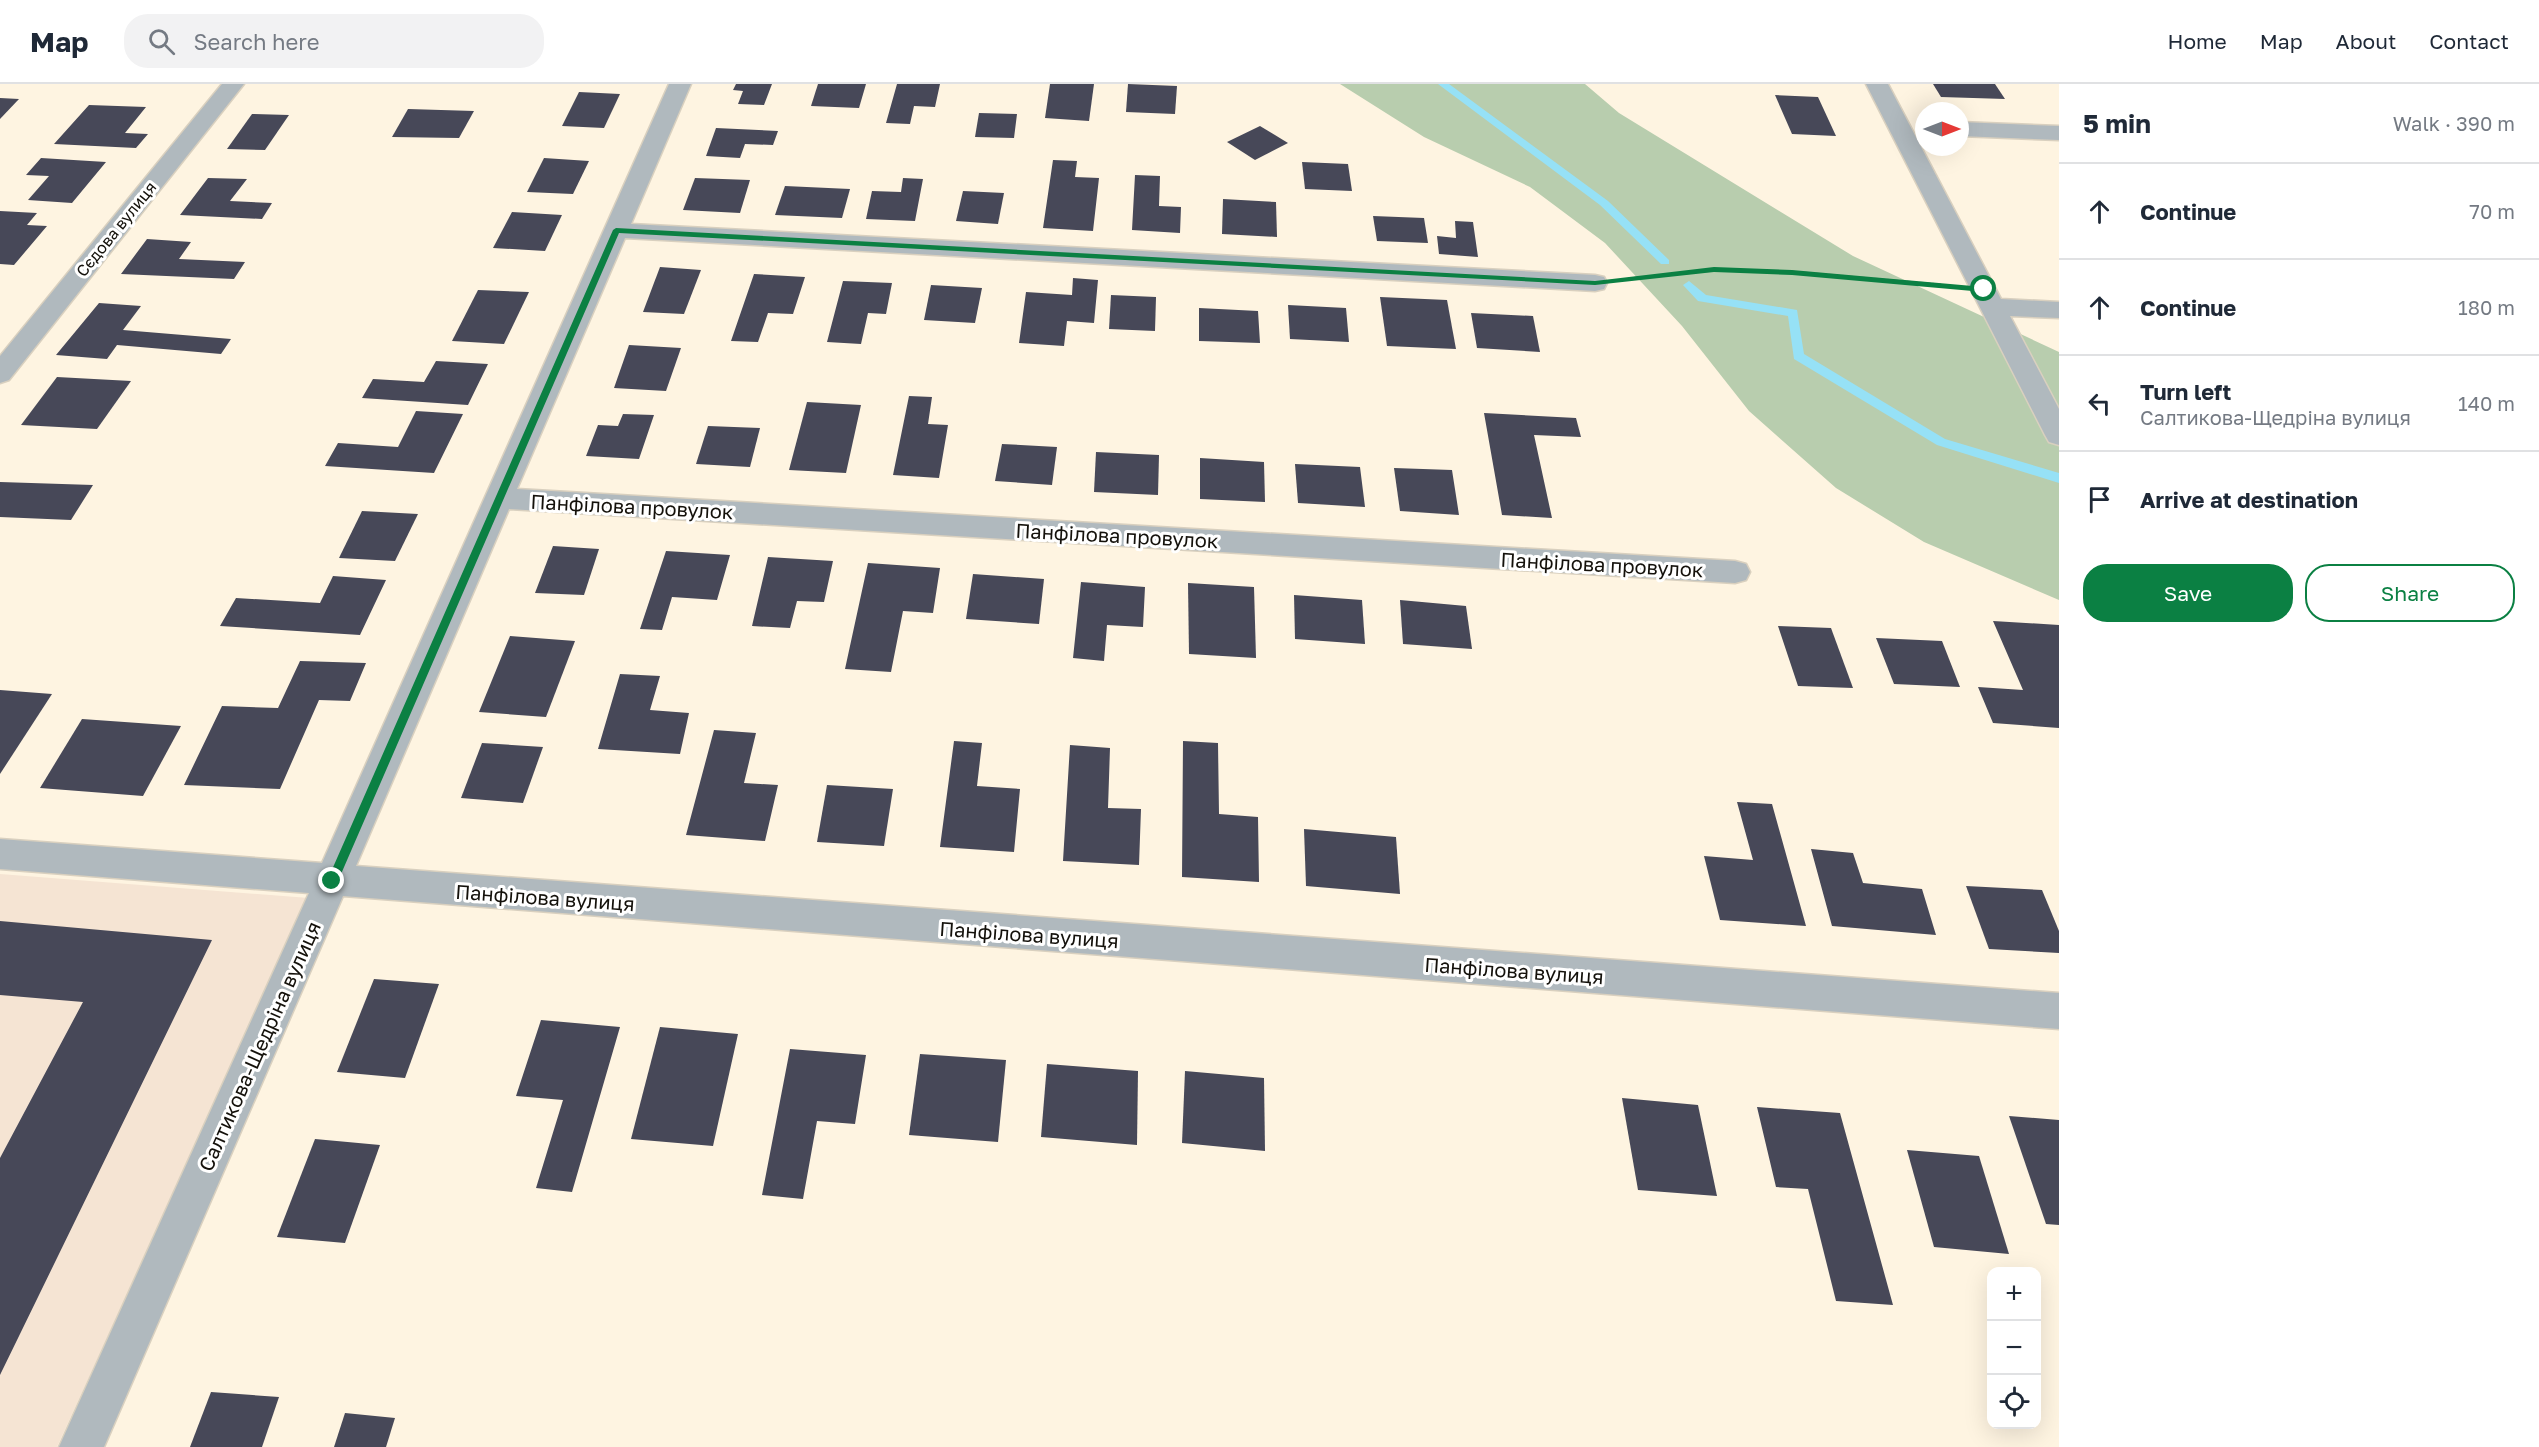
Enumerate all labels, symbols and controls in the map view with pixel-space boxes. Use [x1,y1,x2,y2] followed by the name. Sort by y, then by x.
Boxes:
[124,14,544,68] search box
[30,25,88,58] text: Map
[145,25,178,58] icon: search
[193,28,319,55] text: Search here
[2167,28,2227,54] text: Home
[2260,28,2303,54] text: Map
[2336,28,2396,54] text: About
[2429,28,2509,54] text: Contact
[1915,102,1969,156] north arrow
[2083,108,2151,139] text: 5 min
[2393,111,2515,135] text: Walk · 390 m
[72,177,160,281] street label: Сєдова вулиця
[2083,195,2116,228] icon: ahead
[2140,198,2236,225] text: Continue
[2469,199,2515,223] text: 70 m
[1970,275,1996,301] route start
[2083,291,2116,324] icon: ahead
[2140,294,2236,321] text: Continue
[2458,295,2515,319] text: 180 m
[2140,378,2231,405] text: Turn left
[2083,387,2116,420] icon: left
[2458,391,2515,415] text: 140 m
[2140,405,2411,429] text: Салтикова-Щедріна вулиця
[2083,483,2116,516] icon: arrive
[2140,486,2358,513] text: Arrive at destination
[530,489,734,523] street label: Панфілова провулок
[1015,518,1219,552] street label: Панфілова провулок
[1500,547,1704,581] street label: Панфілова провулок
[2083,564,2293,622] button: Save
[2305,564,2515,622] button: Share
[318,867,344,893] route end
[455,879,635,915] street label: Панфілова вулиця
[939,916,1119,952] street label: Панфілова вулиця
[193,917,325,1175] street label: Салтикова-Щедріна вулиця
[1424,952,1604,988] street label: Панфілова вулиця
[1987,1267,2041,1429] map controls
[1987,1267,2041,1321] button: +
[1987,1321,2041,1375] button: −
[1987,1375,2041,1429] button: locate

